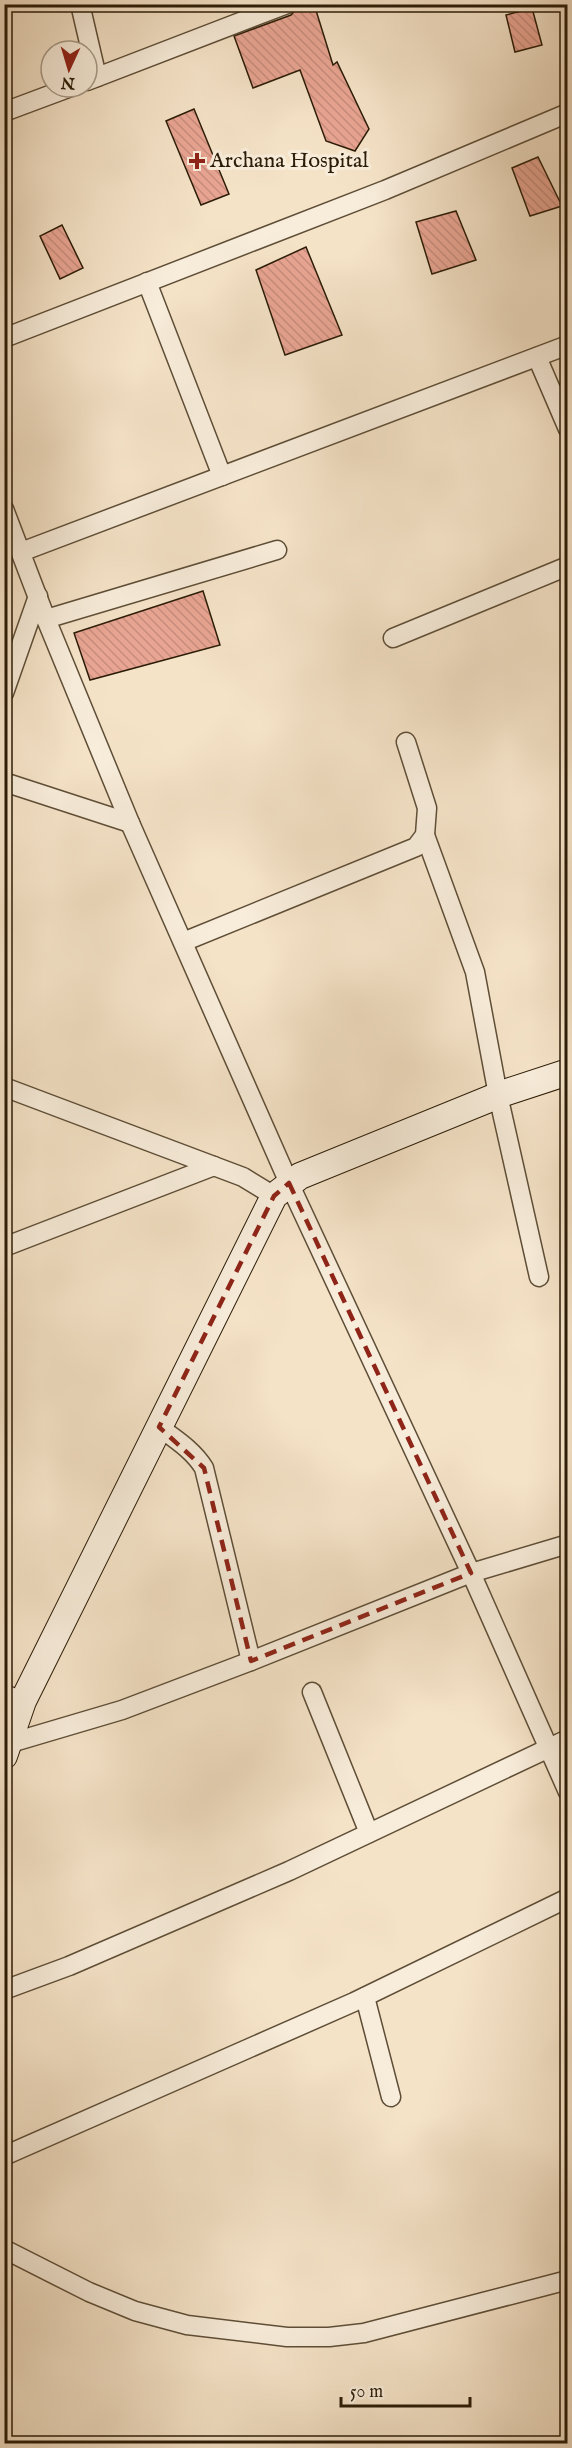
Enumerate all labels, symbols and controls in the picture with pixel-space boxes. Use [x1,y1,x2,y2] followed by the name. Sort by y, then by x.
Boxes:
[39,39,99,99] north arrow
[60,71,77,92] text: N
[209,147,369,175] place label: Archana Hospital
[188,152,206,170] marker: Archana Hospital
[341,2370,470,2408] scale bar
[350,2381,383,2404] text: 50 m

